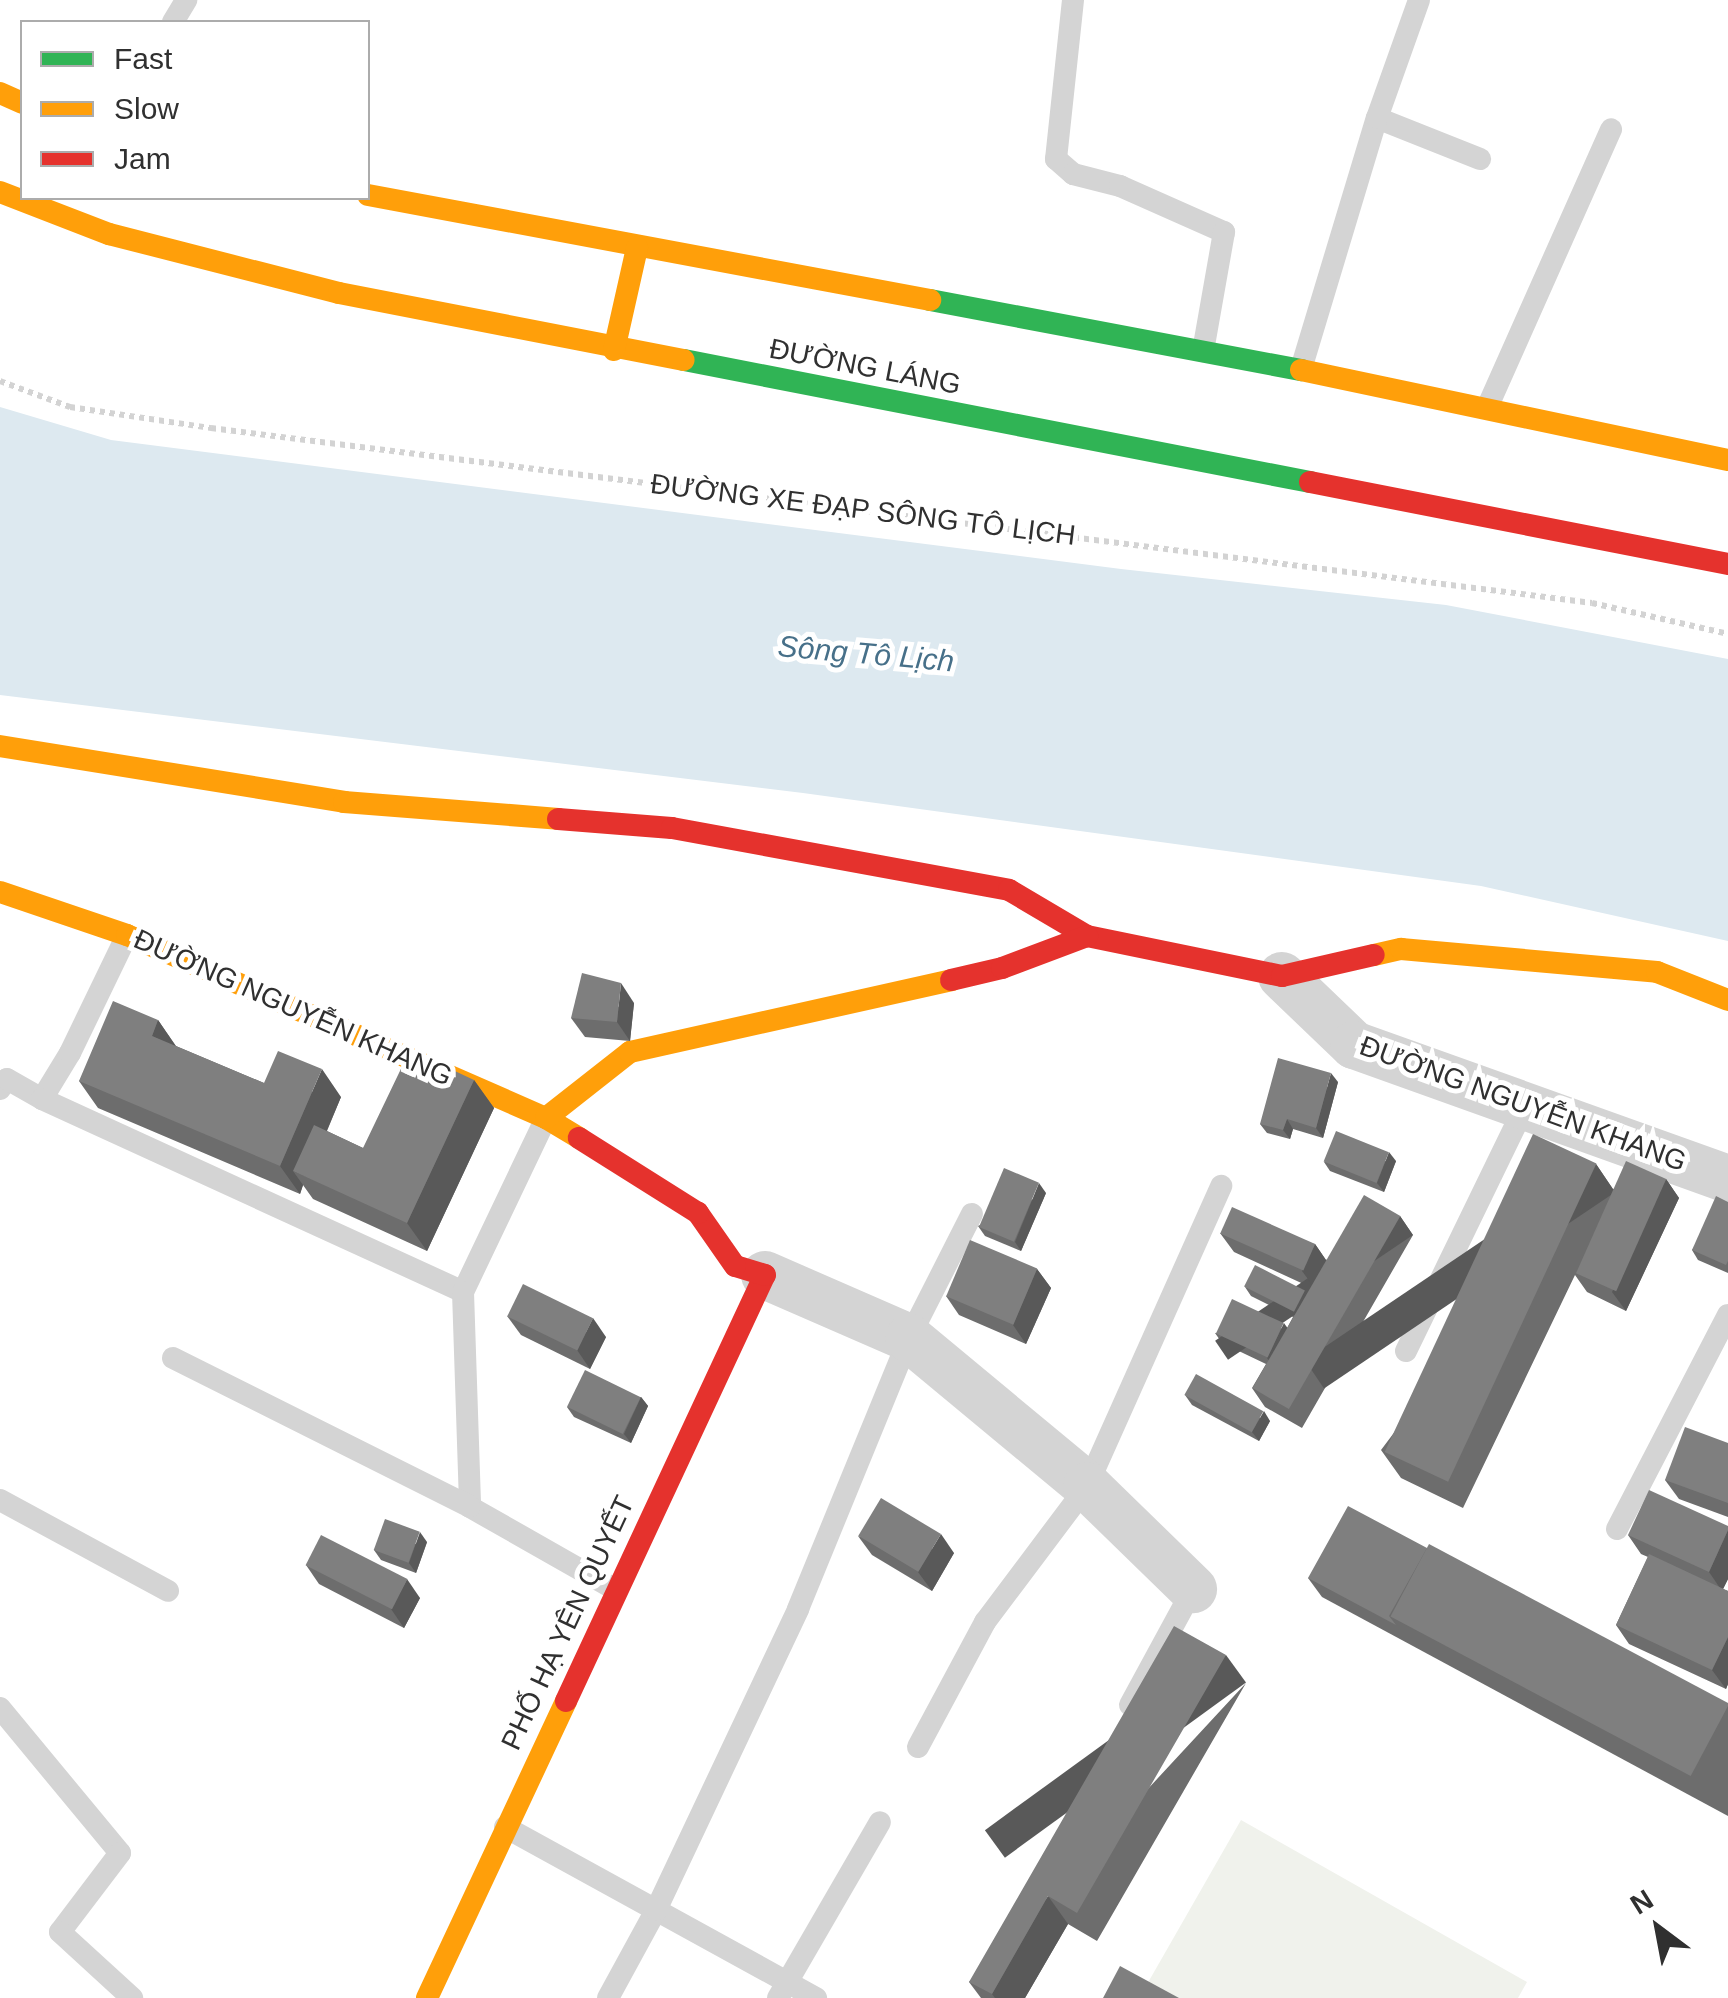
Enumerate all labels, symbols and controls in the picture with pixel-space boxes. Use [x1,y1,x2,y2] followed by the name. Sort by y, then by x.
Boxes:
[20,20,370,200] legend
[114,42,172,75] text: Fast
[114,92,179,125] text: Slow
[114,142,171,175] text: Jam
[766,332,964,402] street label: ĐƯỜNG LÁNG
[648,467,1078,553] street label: ĐƯỜNG XE ĐẠP SÔNG TÔ LỊCH
[776,628,956,680] water label: Sông Tô Lịch
[129,922,457,1094] street label: ĐƯỜNG NGUYỄN KHANG
[1355,1029,1691,1179] street label: ĐƯỜNG NGUYỄN KHANG
[494,1490,642,1756] street label: PHỐ HẠ YÊN QUYẾT
[1608,1878,1708,1978] north arrow
[1625,1884,1659,1921] text: N

